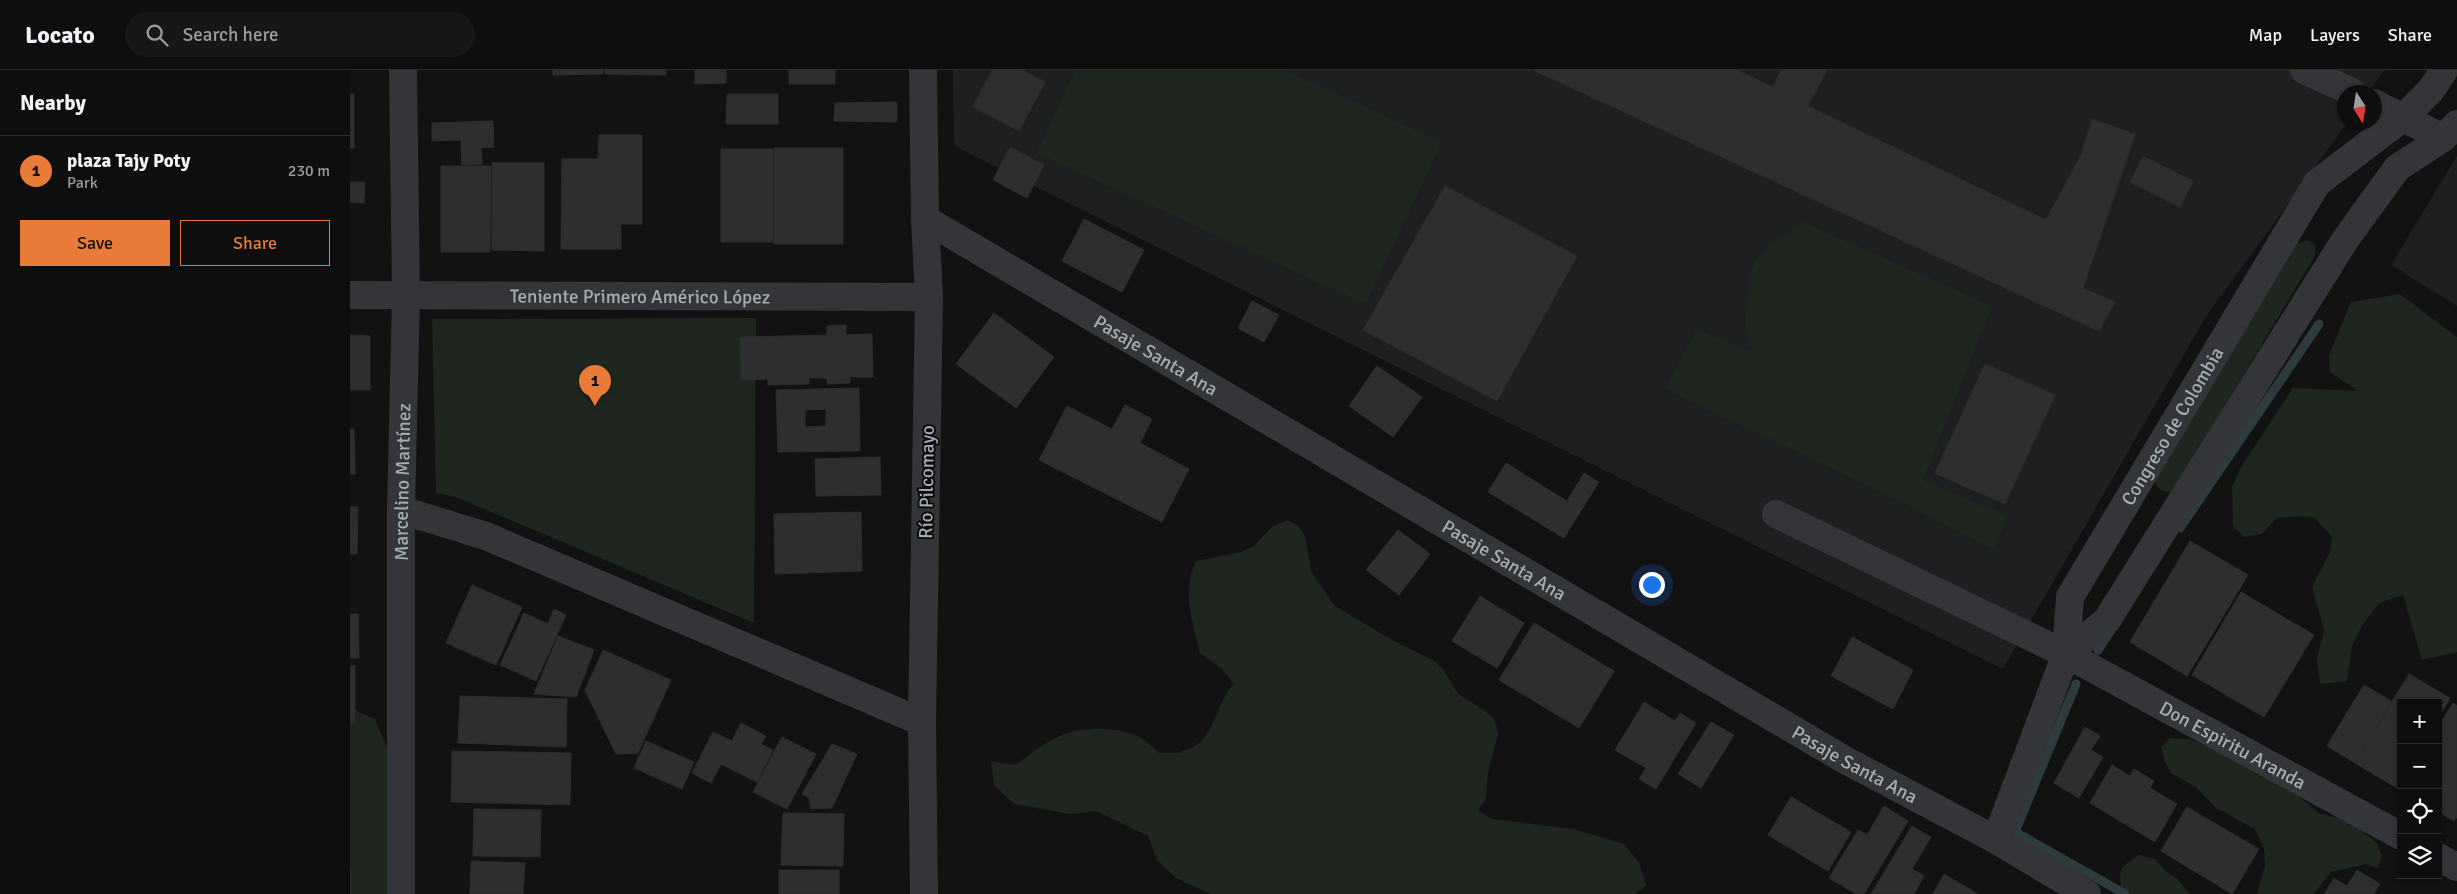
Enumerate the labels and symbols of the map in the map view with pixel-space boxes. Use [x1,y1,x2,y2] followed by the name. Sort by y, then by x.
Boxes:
[2337,85,2382,130] north arrow
[510,285,770,309] street label: Teniente Primero Américo López
[1089,310,1222,401] street label: Pasaje Santa Ana
[2116,343,2229,510] street label: Congreso de Colombia
[579,365,611,406] pin: 1
[390,403,416,561] street label: Marcelino Martínez
[914,425,940,539] street label: Río Pilcomayo
[1437,515,1570,606] street label: Pasaje Santa Ana
[1639,572,1665,598] your location
[2155,696,2310,795] street label: Don Espiritu Aranda
[1787,721,1921,809] street label: Pasaje Santa Ana

